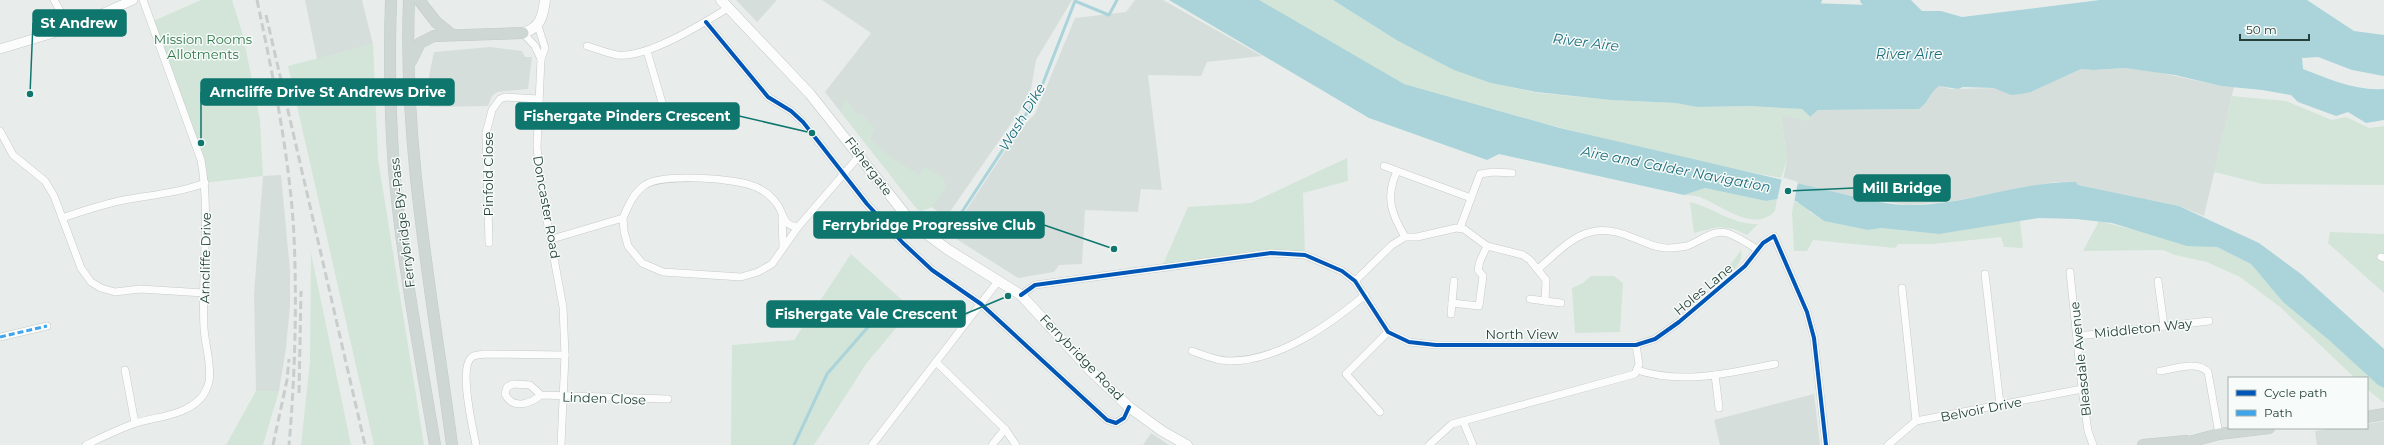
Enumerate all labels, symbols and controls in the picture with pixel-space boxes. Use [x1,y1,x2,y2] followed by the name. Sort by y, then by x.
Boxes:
[33,10,126,36] callout: St Andrew
[41,14,118,32] text: St Andrew
[2240,16,2309,42] scale bar
[2246,22,2277,37] text: 50 m
[1552,29,1620,55] water label: River Aire
[154,31,252,62] park label: Mission Rooms Allotments
[1876,45,1942,63] water label: River Aire
[201,79,454,105] callout: Arncliffe Drive St Andrews Drive
[995,80,1049,154] water label: Wash Dike
[209,83,446,101] text: Arncliffe Drive St Andrews Drive
[516,103,739,129] callout: Fishergate Pinders Crescent
[523,107,731,125] text: Fishergate Pinders Crescent
[480,131,496,216] street label: Pinfold Close
[842,134,896,199] street label: Fishergate
[1579,142,1772,196] water label: Aire and Calder Navigation
[530,154,564,260] street label: Doncaster Road
[386,157,418,289] street label: Ferrybridge By-Pass
[1854,175,1950,201] callout: Mill Bridge
[1862,179,1942,197] text: Mill Bridge
[196,212,214,304] street label: Arncliffe Drive
[814,212,1044,238] callout: Ferrybridge Progressive Club
[822,216,1036,234] text: Ferrybridge Progressive Club
[1670,260,1736,318] street label: Holes Lane
[767,301,965,327] callout: Fishergate Vale Crescent
[2066,301,2094,417] street label: Bleasdale Avenue
[775,305,957,323] text: Fishergate Vale Crescent
[1037,311,1127,403] street label: Ferrybridge Road
[2093,315,2194,341] street label: Middleton Way
[1485,326,1559,342] street label: North View
[2228,377,2368,429] legend
[2264,385,2327,400] text: Cycle path
[562,389,646,407] street label: Linden Close
[1939,393,2023,425] street label: Belvoir Drive
[2264,405,2293,420] text: Path

